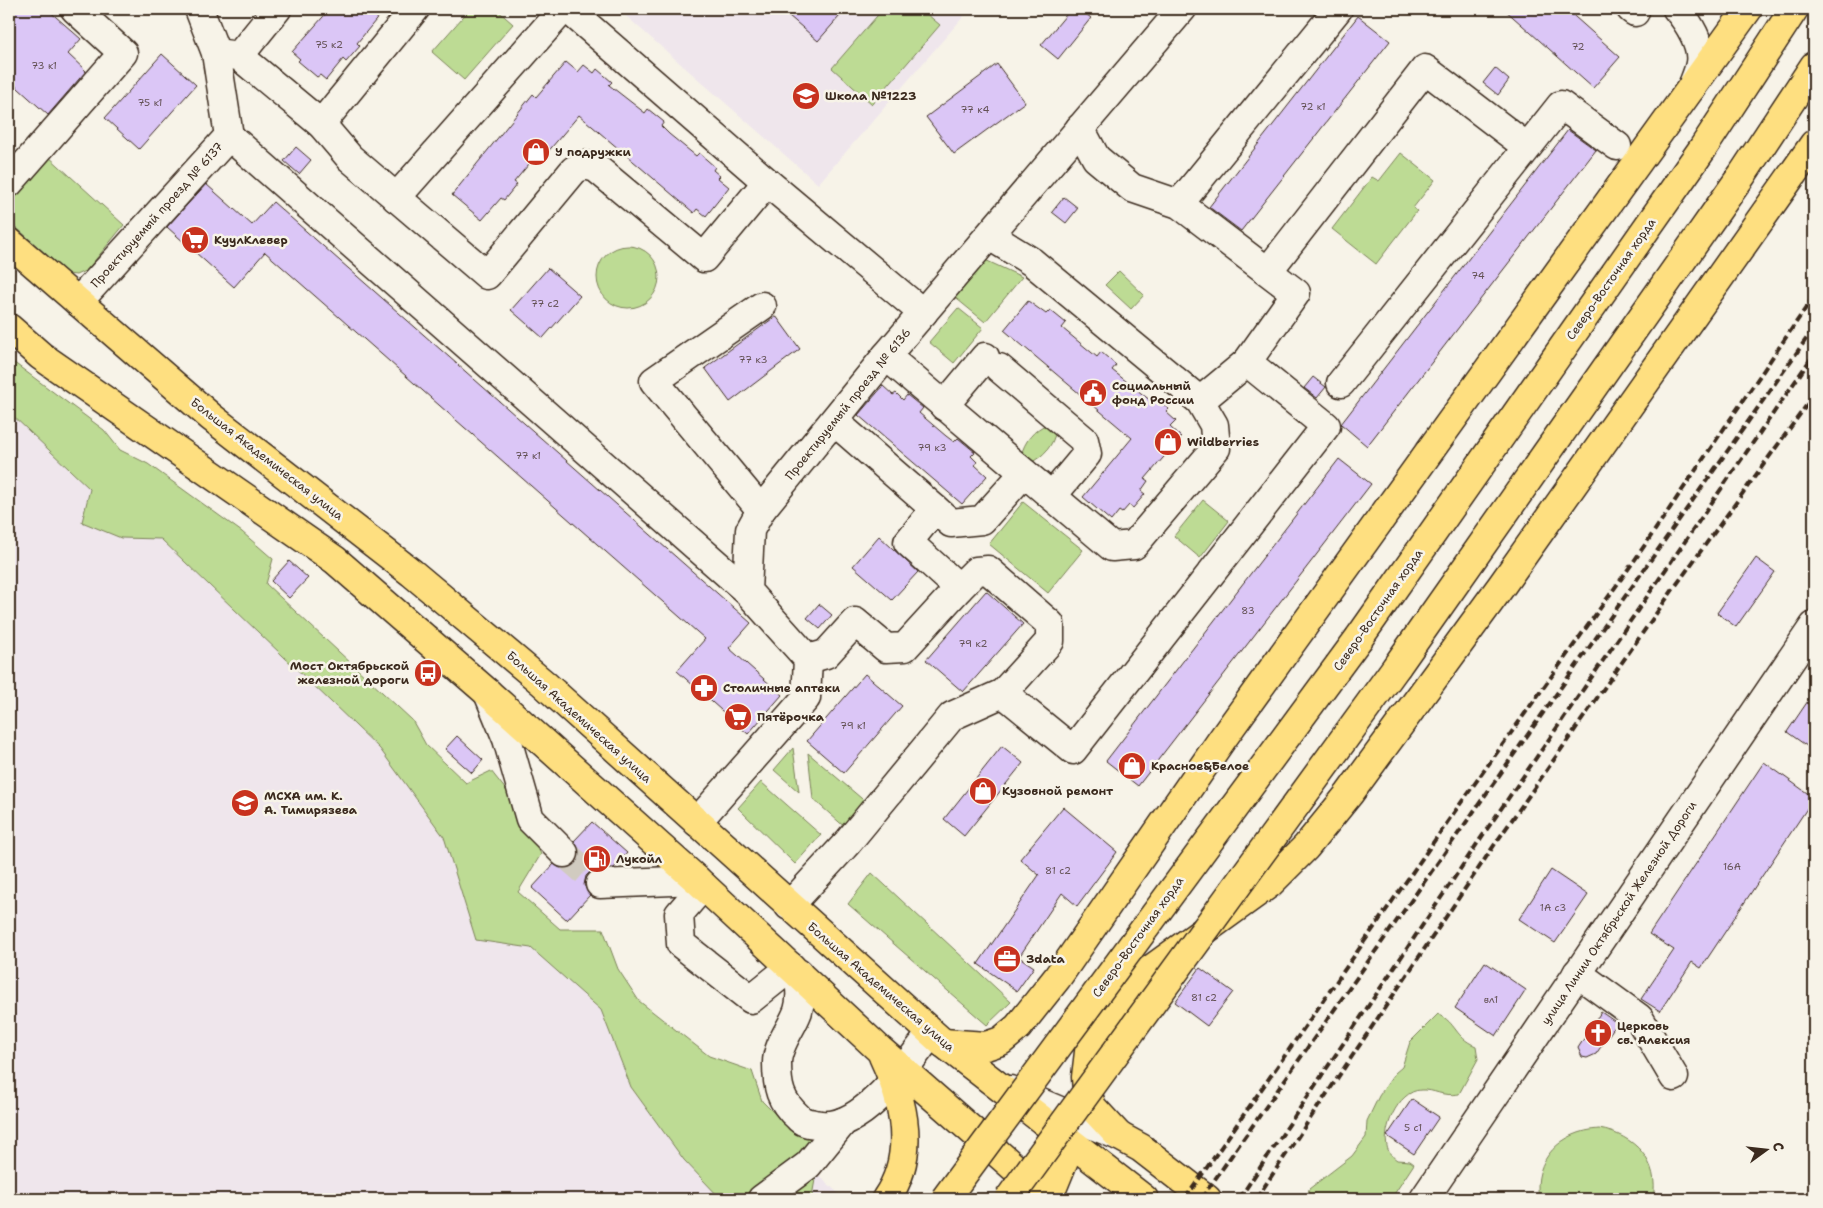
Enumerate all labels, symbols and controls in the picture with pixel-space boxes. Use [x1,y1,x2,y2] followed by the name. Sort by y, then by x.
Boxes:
[315,38,343,51] house number: 75 к2
[1571,40,1585,53] house number: 72
[31,59,57,72] house number: 73 к1
[791,81,821,111] school or university icon: Школа №1223
[825,88,916,104] place label: Школа №1223
[137,96,163,109] house number: 75 к1
[1300,100,1326,113] house number: 72 к1
[960,103,990,116] house number: 77 к4
[521,137,551,167] shop icon: У подружки
[87,139,227,291] street label: Проектируемый проезд № 6137
[555,144,631,160] place label: У подружки
[1563,214,1660,343] street label: Северо-Восточная хорда
[180,225,210,255] supermarket icon: КуулКлевер
[214,232,288,248] place label: КуулКлевер
[1471,269,1485,282] house number: 74
[531,297,559,310] house number: 77 с2
[782,325,914,483] street label: Проектируемый проезд № 6136
[739,353,767,366] house number: 77 к3
[1078,378,1108,408] public building icon: Социальный фонд России
[1112,378,1195,408] place label: Социальный фонд России
[187,394,347,524] street label: Большая Академическая улица
[1153,427,1183,457] shop icon: Wildberries
[1187,434,1259,450] place label: Wildberries
[917,441,947,454] house number: 79 к3
[515,449,541,462] house number: 77 к1
[1330,545,1427,674] street label: Северо-Восточная хорда
[1241,604,1255,617] house number: 83
[958,637,988,650] house number: 79 к2
[503,648,655,787] street label: Большая Академическая улица
[290,658,410,688] place label: Мост Октябрьской железной дороги
[413,658,443,688] bus stop icon: Мост Октябрьской железной дороги
[689,673,719,703] pharmacy icon: Столичные аптеки
[723,680,841,696] place label: Столичные аптеки
[723,702,753,732] supermarket icon: Пятёрочка
[757,709,825,725] place label: Пятёрочка
[840,719,866,732] house number: 79 к1
[1117,751,1147,781] shop icon: Красное&Белое
[1151,758,1249,774] place label: Красное&Белое
[968,776,998,806] shop icon: Кузовной ремонт
[1002,783,1114,799] place label: Кузовной ремонт
[230,788,260,818] school or university icon: МСХА им. К. А. Тимирязева
[264,788,358,818] place label: МСХА им. К. А. Тимирязева
[1538,798,1700,1028] street label: улица Линии Октябрьской Железной Дороги
[582,844,612,874] fuel station icon: Лукойл
[616,851,663,867] place label: Лукойл
[1723,860,1741,873] house number: 16А
[1045,864,1071,877] house number: 81 с2
[1089,873,1188,1000] street label: Северо-Восточная хорда
[1540,901,1566,914] house number: 1А с3
[804,919,958,1056] street label: Большая Академическая улица
[992,944,1022,974] office icon: 3data
[1026,951,1065,967] place label: 3data
[1191,991,1217,1004] house number: 81 с2
[1484,993,1498,1006] house number: вл1
[1583,1018,1613,1048] church icon: Церковь св. Алексия
[1617,1018,1690,1048] place label: Церковь св. Алексия
[1404,1121,1422,1134] house number: 5 с1
[1740,1126,1790,1176] north arrow
[1769,1140,1788,1153] text: С

